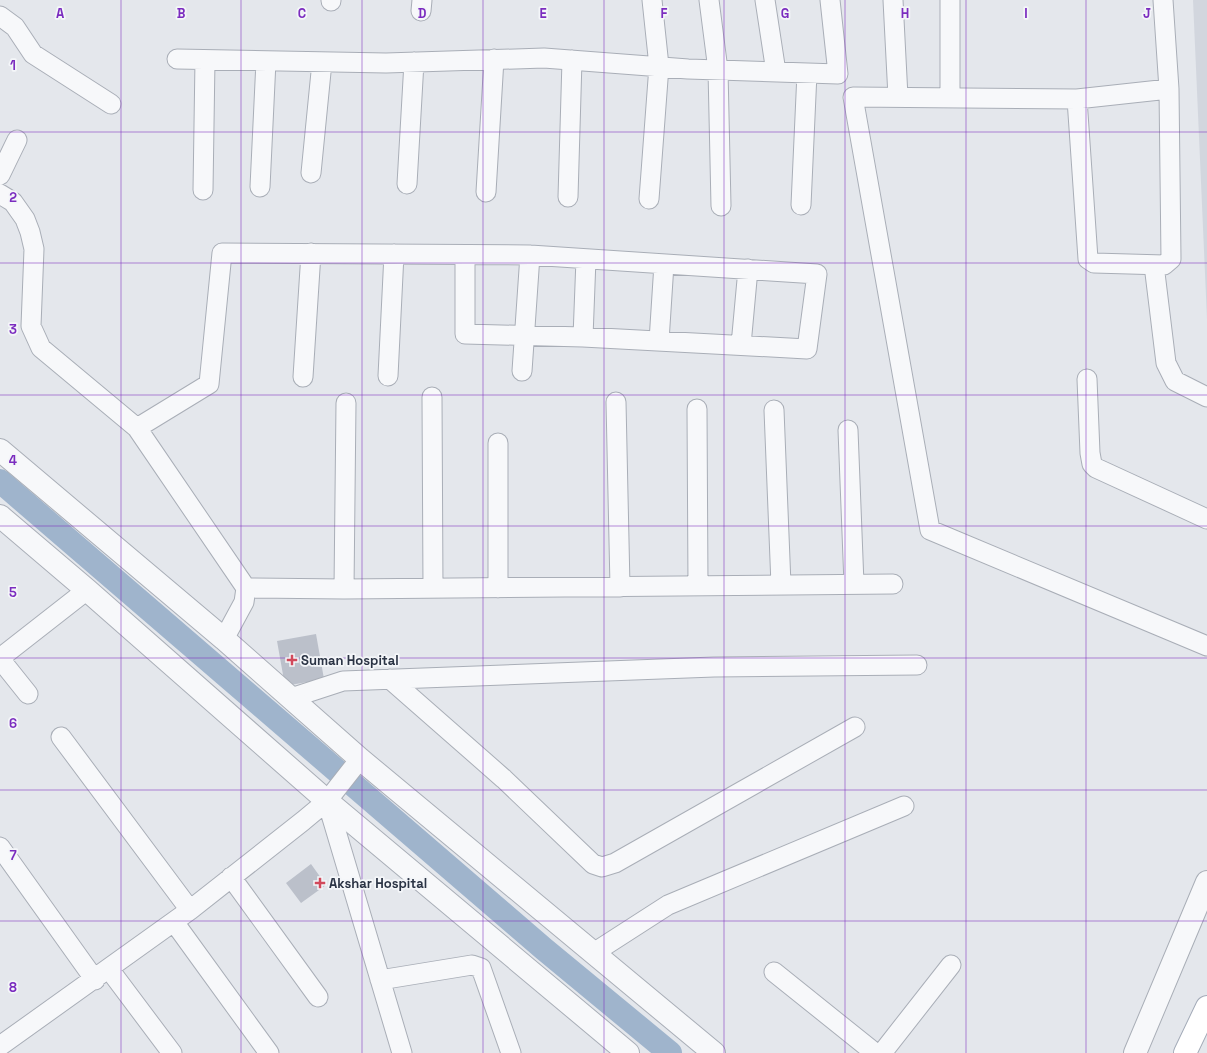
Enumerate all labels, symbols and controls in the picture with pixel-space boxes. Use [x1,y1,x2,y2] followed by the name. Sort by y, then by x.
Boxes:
[56,5,65,22] text: A
[177,5,186,22] text: B
[298,5,306,22] text: C
[418,5,427,22] text: D
[539,5,547,22] text: E
[661,5,668,22] text: F
[781,5,789,22] text: G
[901,5,909,22] text: H
[1024,5,1028,22] text: I
[1143,5,1151,22] text: J
[10,57,16,74] text: 1
[9,189,17,206] text: 2
[9,321,17,338] text: 3
[9,452,17,469] text: 4
[9,584,17,601] text: 5
[301,652,399,669] place label: Suman Hospital
[286,654,298,666] marker: Suman Hospital
[9,715,17,732] text: 6
[9,847,17,864] text: 7
[329,875,427,892] place label: Akshar Hospital
[314,877,326,889] marker: Akshar Hospital
[9,979,17,996] text: 8

